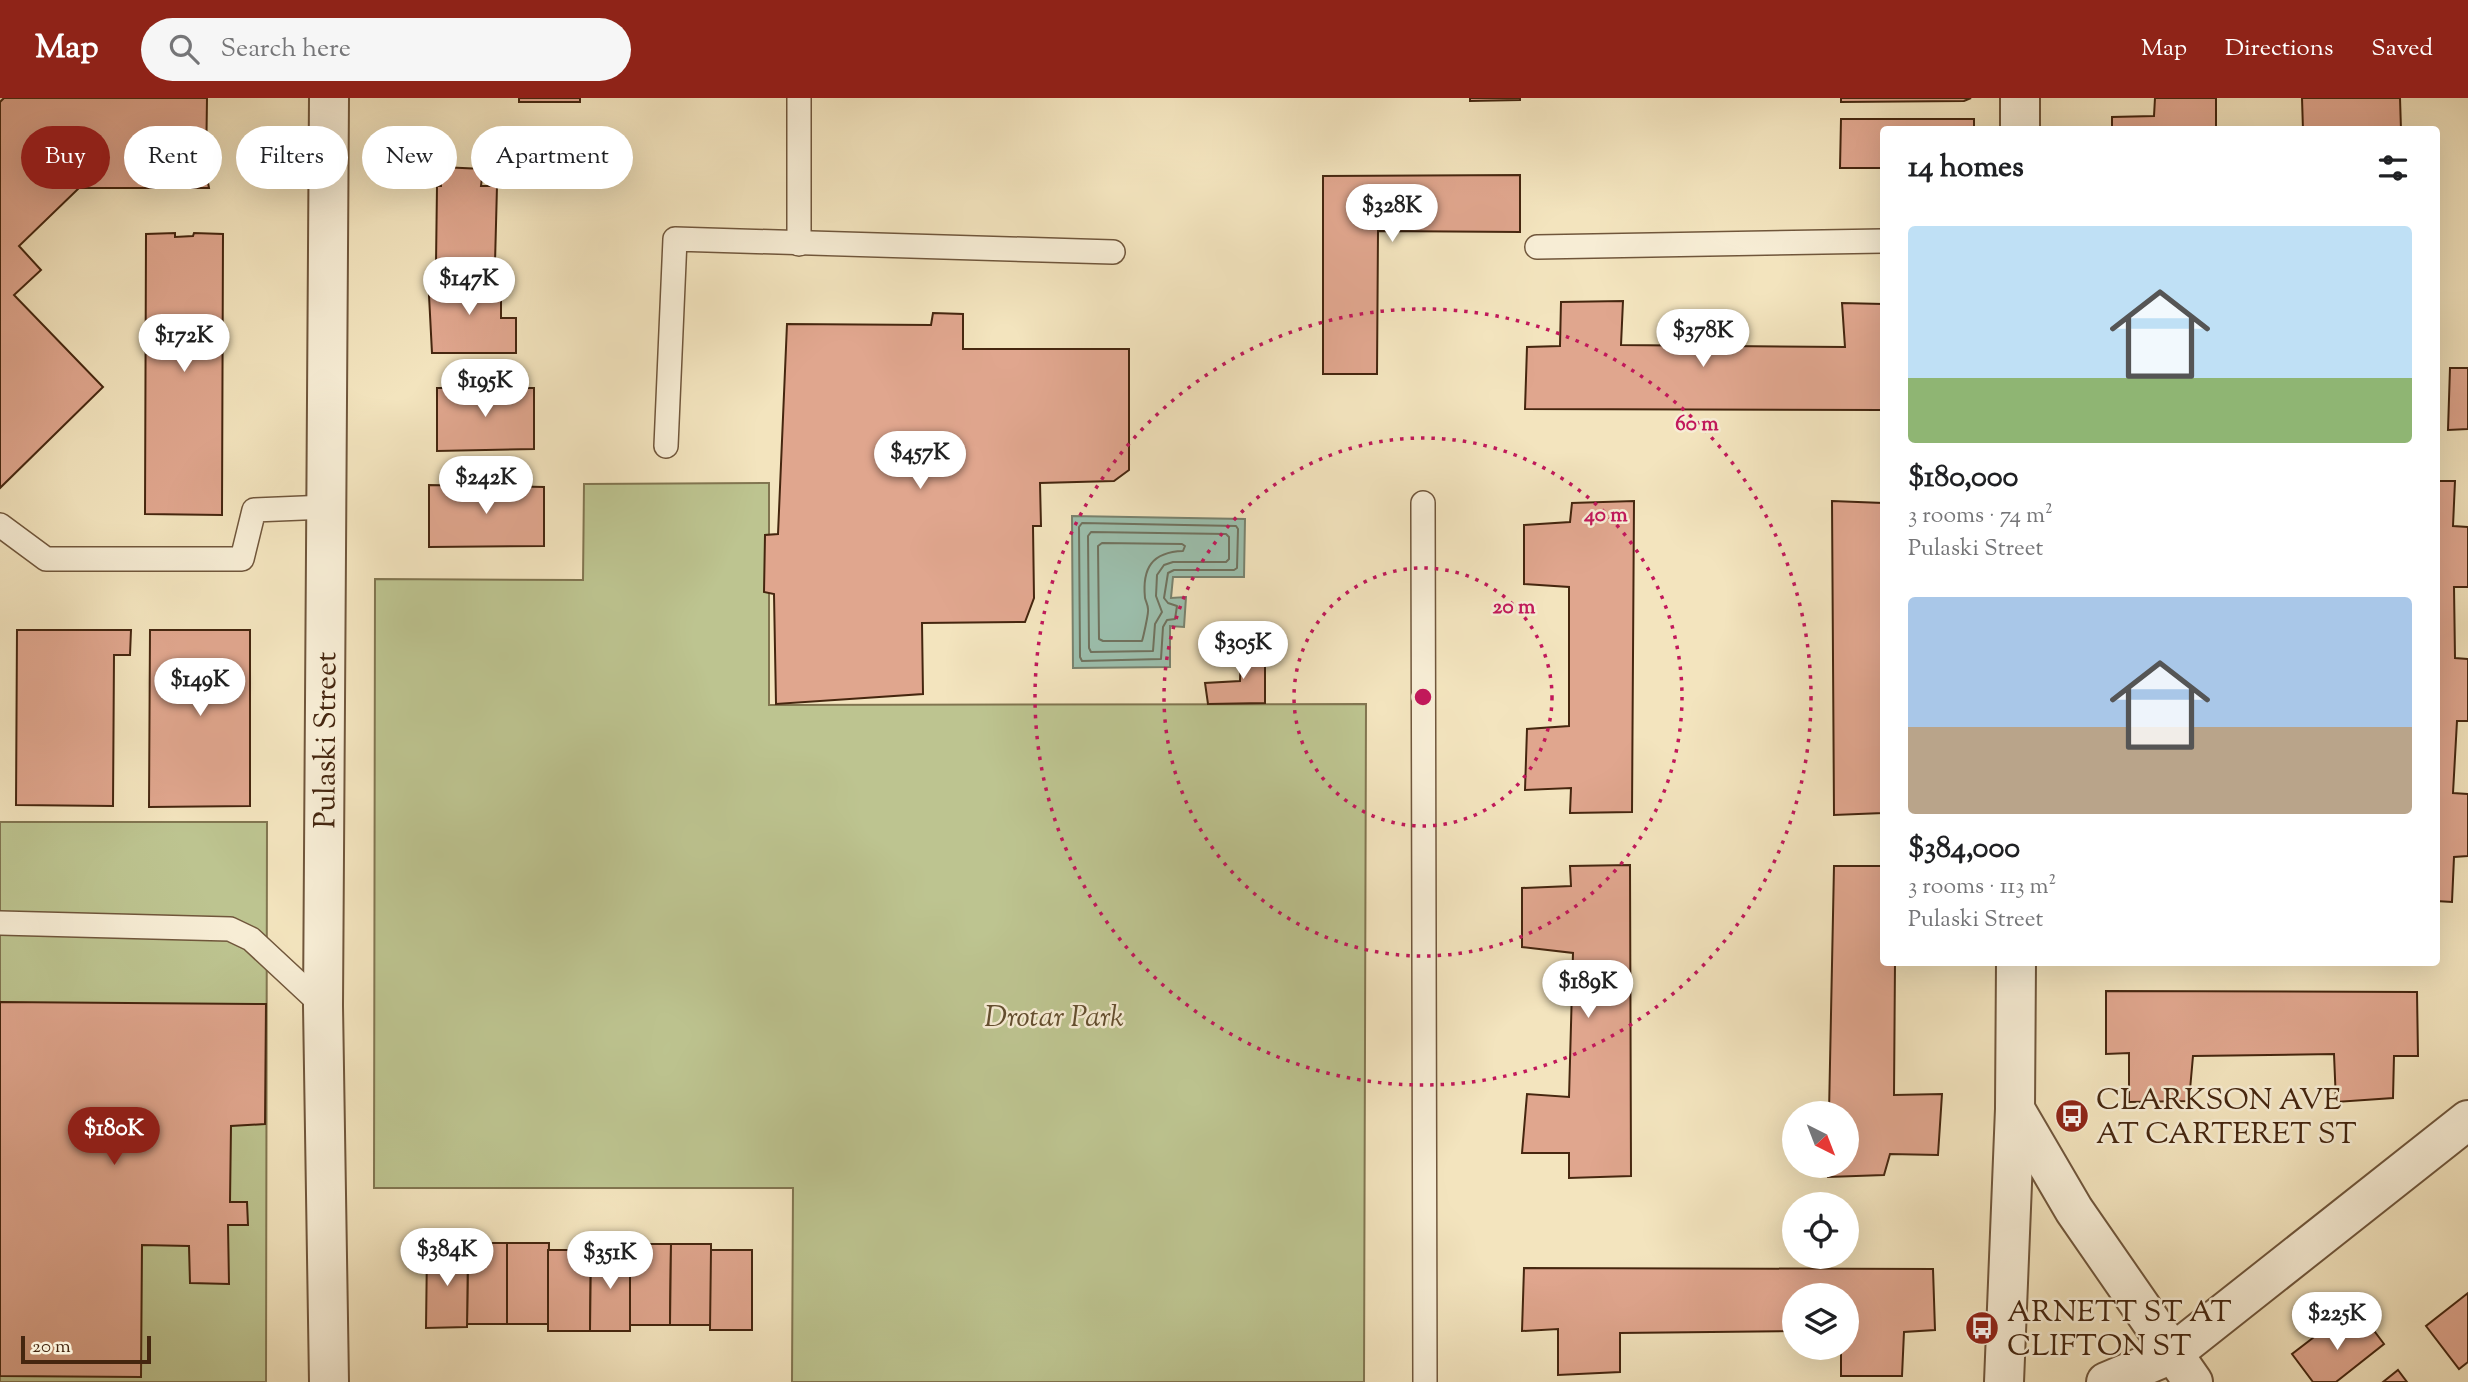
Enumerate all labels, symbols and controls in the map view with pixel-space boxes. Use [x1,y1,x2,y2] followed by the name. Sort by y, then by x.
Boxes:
[141,18,631,81] search box
[35,25,99,73] text: Map
[165,30,203,68] icon: search
[221,31,351,68] text: Search here
[2141,32,2187,66] text: Map
[2225,32,2333,66] text: Directions
[2371,32,2433,66] text: Saved
[21,126,110,189] chip: Buy
[124,126,222,189] chip: Rent
[236,126,348,189] chip: Filters
[362,126,457,189] chip: New
[471,126,633,189] chip: Apartment
[1908,147,2024,190] text: 14 homes
[2374,149,2412,187] icon: filters
[1343,184,1441,244] pin: $328K
[1362,190,1422,223] text: $328K
[420,258,518,317] pin: $147K
[439,263,499,296] text: $147K
[2097,271,2223,397] icon: home
[1654,310,1752,369] pin: $378K
[135,314,233,374] pin: $172K
[1672,315,1734,348] text: $378K
[155,320,213,353] text: $172K
[436,360,534,419] pin: $195K
[457,365,513,398] text: $195K
[1675,410,1719,440] text: 60 m
[871,432,969,491] pin: $457K
[890,437,950,470] text: $457K
[437,456,535,516] pin: $242K
[1908,457,2019,500] text: $180,000
[455,462,517,495] text: $242K
[1908,500,2053,533] text: 3 rooms · 74 m²
[1583,501,1628,531] text: 40 m
[1908,533,2043,566] text: Pulaski Street
[1493,593,1536,623] text: 20 m
[1194,622,1292,681] pin: $305K
[1214,627,1272,660] text: $305K
[2097,642,2223,768] icon: home
[305,652,349,828] street label: Pulaski Street
[151,658,249,718] pin: $149K
[170,664,230,697] text: $149K
[1411,685,1435,709] centre of rings
[1908,828,2020,871] text: $384,000
[1908,871,2056,904] text: 3 rooms · 113 m²
[1908,904,2043,937] text: Pulaski Street
[1539,960,1637,1020] pin: $189K
[1558,966,1618,999] text: $189K
[984,997,1124,1040] park label: Drotar Park
[2096,1080,2357,1157] place label: CLARKSON AVE AT CARTERET ST
[2053,1097,2091,1135] bus stop icon: CLARKSON AVE AT CARTERET ST
[1782,1101,1858,1178] north arrow
[1782,1101,1859,1360] map controls
[65,1108,163,1167] pin: $180K
[84,1113,144,1146] text: $180K
[1782,1192,1859,1269] button: locate
[398,1228,496,1288] pin: $384K
[561,1232,659,1291] pin: $351K
[416,1234,478,1267] text: $384K
[583,1237,637,1270] text: $351K
[1782,1283,1859,1360] button: layers
[2007,1292,2232,1369] place label: ARNETT ST AT CLIFTON ST
[2288,1292,2386,1352] pin: $225K
[2308,1298,2366,1331] text: $225K
[1963,1309,2001,1347] bus stop icon: ARNETT ST AT CLIFTON ST
[21,1333,150,1365] scale bar
[32,1334,71,1361] text: 20 m

